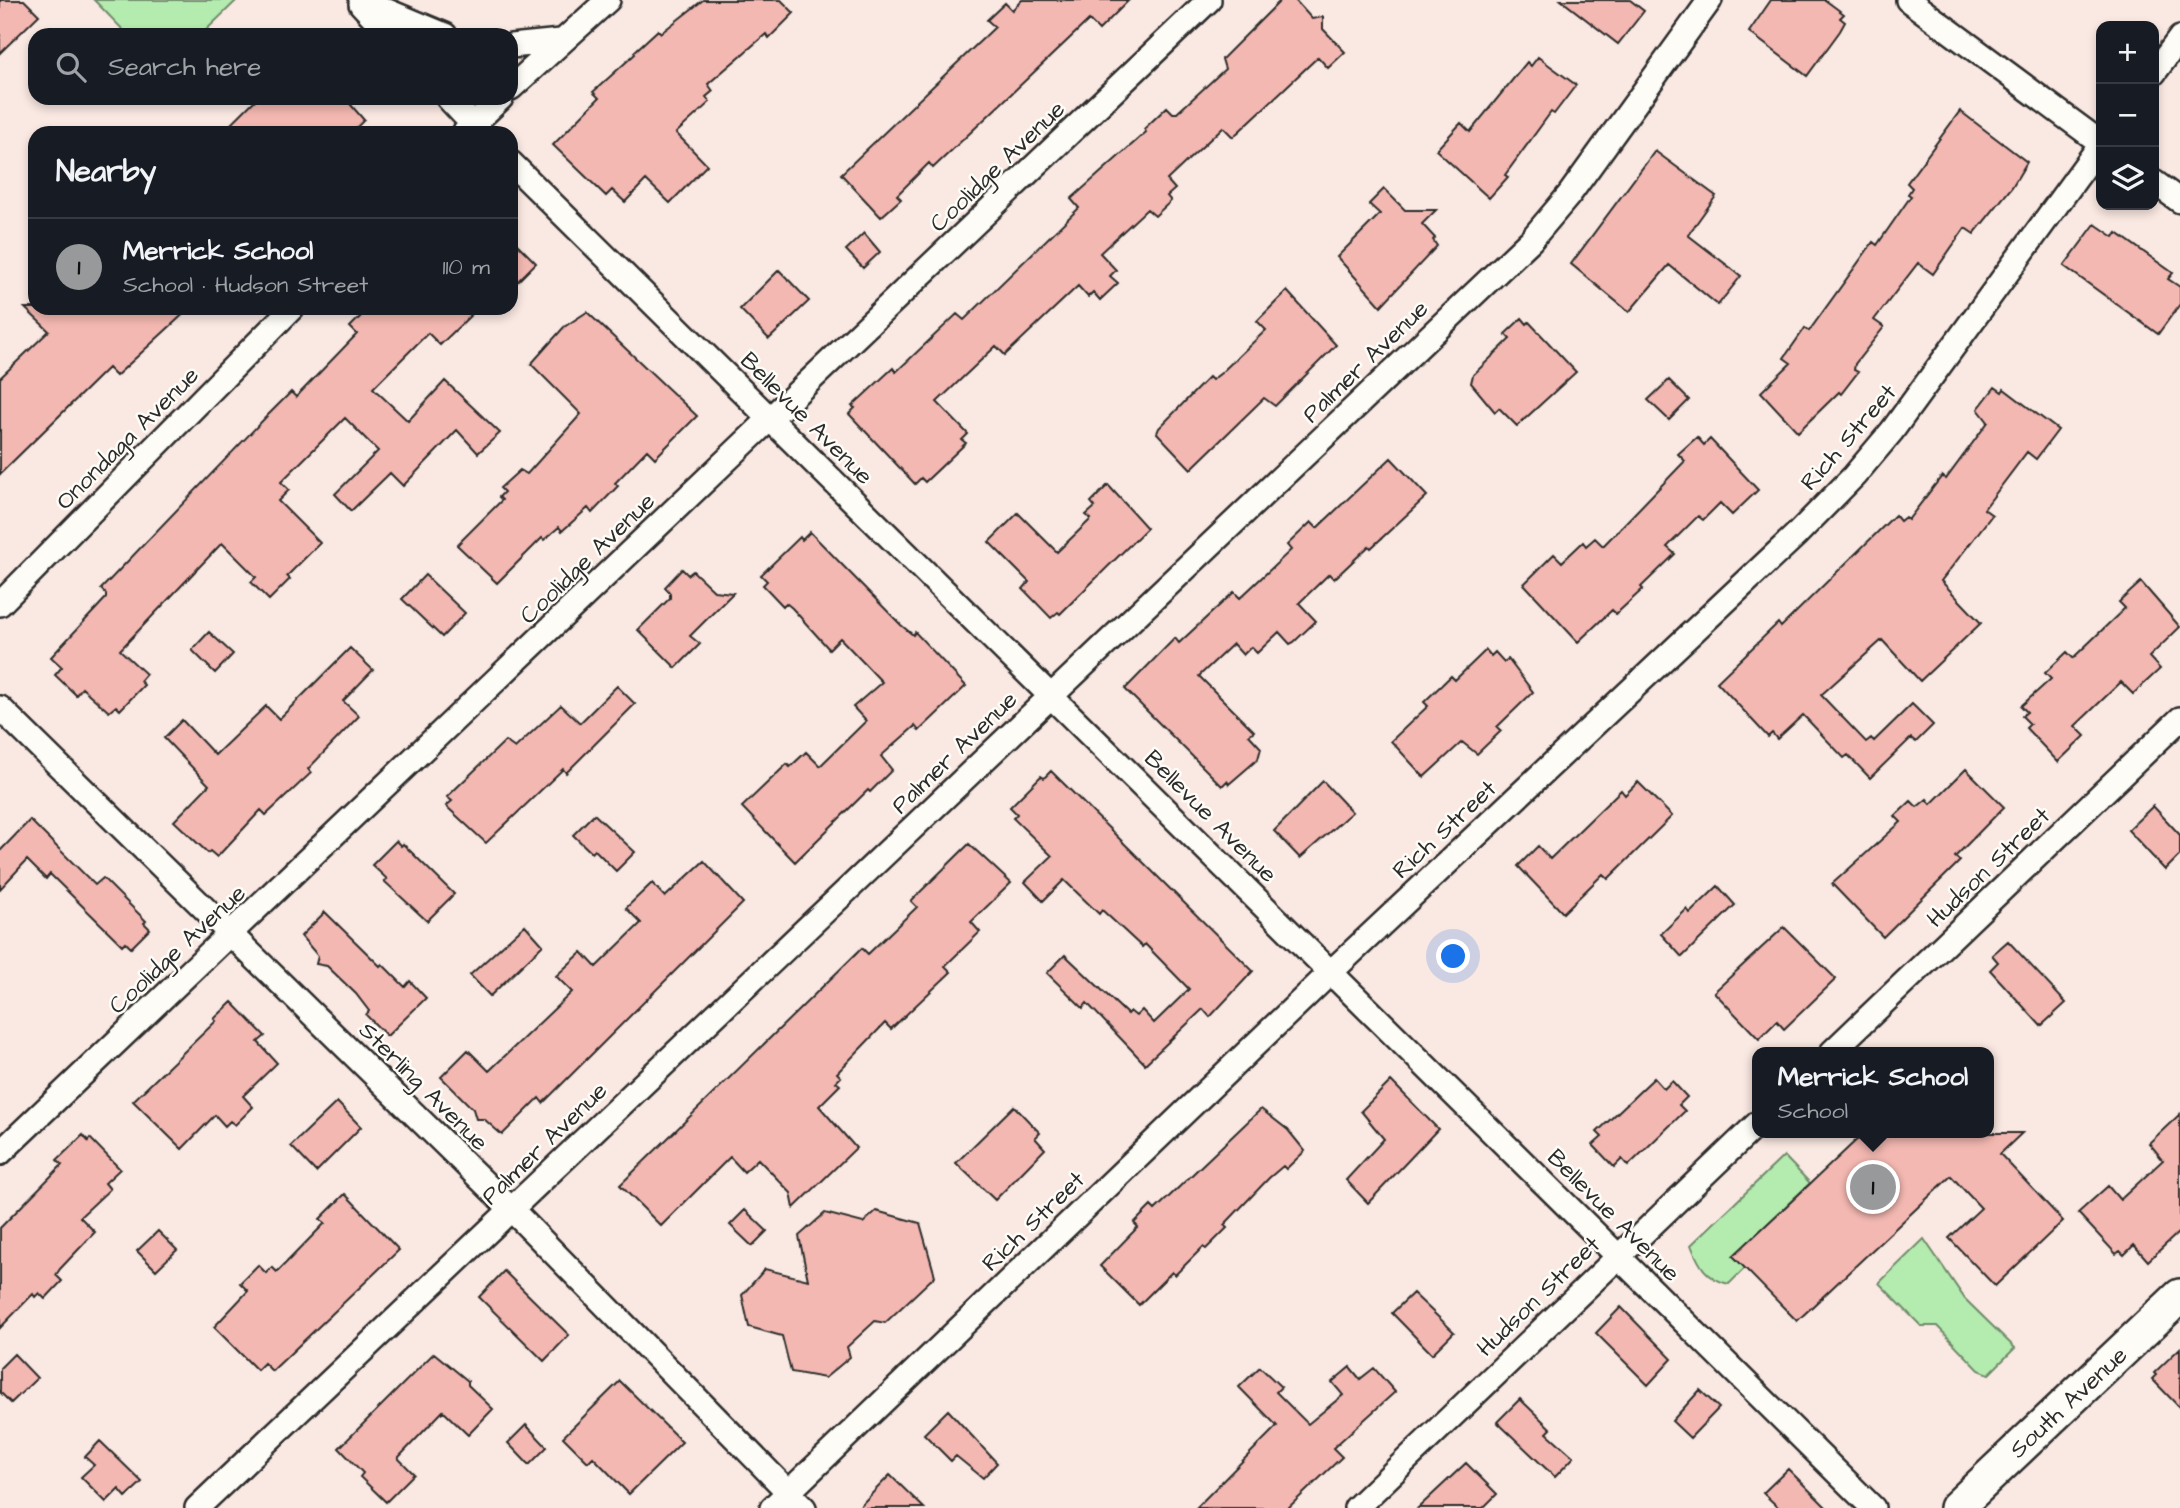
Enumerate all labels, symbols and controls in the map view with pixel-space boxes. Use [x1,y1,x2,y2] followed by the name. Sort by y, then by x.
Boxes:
[2096,21,2159,210] map controls
[2096,21,2159,84] button: +
[28,28,518,105] search box
[52,48,90,86] icon: search
[108,49,261,85] text: Search here
[2096,84,2159,147] button: −
[922,93,1074,241] street label: Coolidge Avenue
[2096,147,2159,210] button: layers
[56,151,156,193] text: Nearby
[123,233,313,269] text: Merrick School
[78,251,80,283] text: 1
[442,251,490,283] text: 110 m
[123,269,368,301] text: School · Hudson Street
[1295,293,1436,431] street label: Palmer Avenue
[732,345,880,493] street label: Bellevue Avenue
[48,359,208,519] street label: Onondaga Avenue
[1793,377,1905,498] street label: Rich Street
[512,485,664,633] street label: Coolidge Avenue
[884,684,1025,822] street label: Palmer Avenue
[1136,743,1284,891] street label: Bellevue Avenue
[1385,772,1505,887] street label: Rich Street
[1919,800,2058,936] street label: Hudson Street
[101,877,255,1023] street label: Coolidge Avenue
[1436,939,1470,973] your location
[350,1014,496,1160] street label: Sterling Avenue
[1752,1047,1994,1138] popup
[1778,1059,1968,1095] text: Merrick School
[474,1075,615,1213] street label: Palmer Avenue
[1778,1095,1848,1127] text: School
[1539,1142,1687,1290] street label: Bellevue Avenue
[1850,1161,1896,1213] pin: 1
[975,1164,1093,1280] street label: Rich Street
[1469,1229,1608,1365] street label: Hudson Street
[2002,1339,2135,1466] street label: South Avenue

